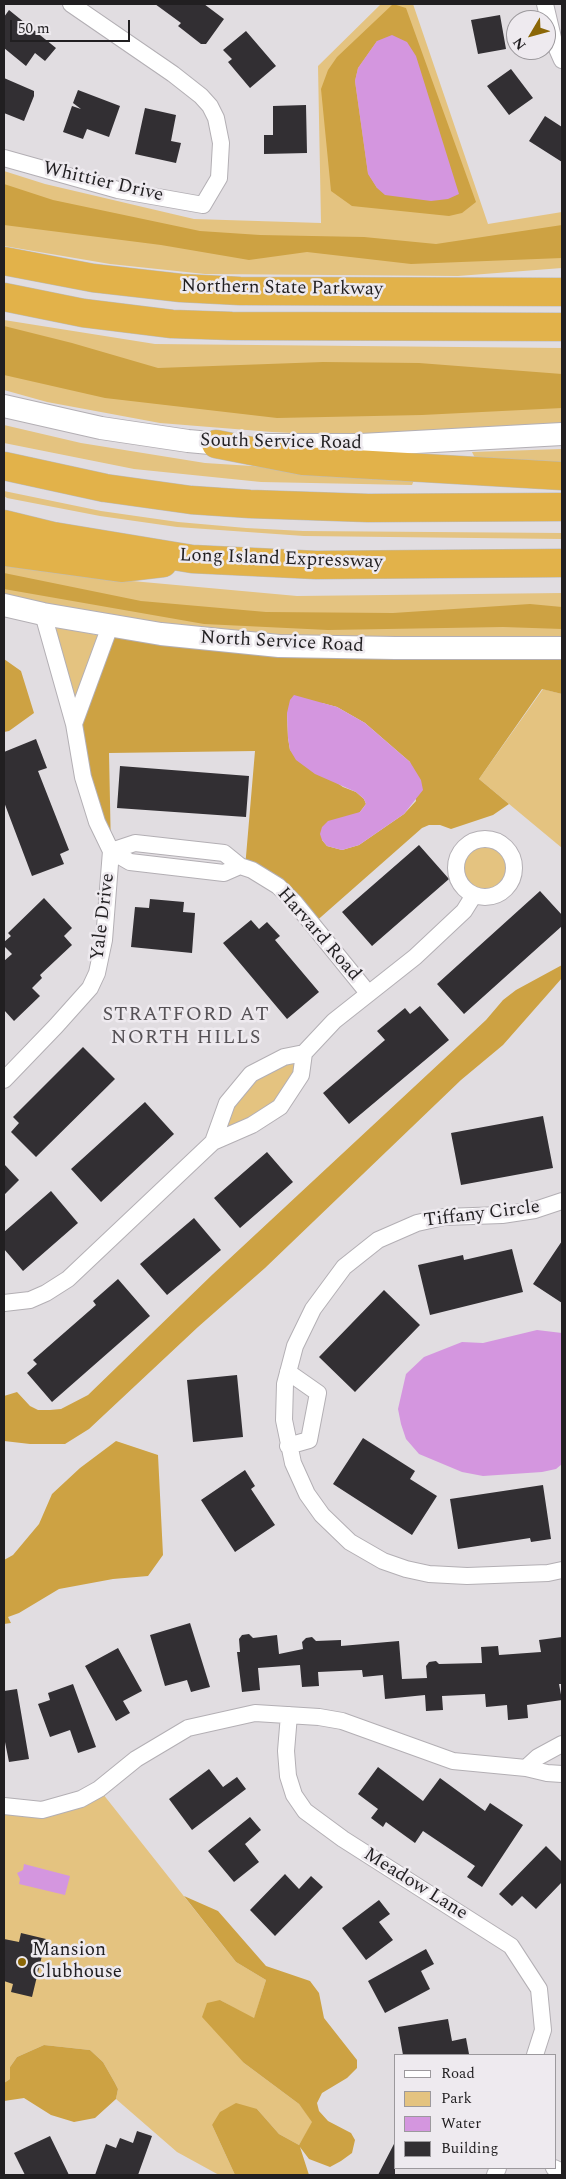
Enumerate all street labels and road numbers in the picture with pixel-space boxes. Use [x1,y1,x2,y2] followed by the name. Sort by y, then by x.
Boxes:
[41,158,165,208] street label: Whittier Drive
[181,276,383,302] street label: Northern State Parkway
[200,430,362,456] street label: South Service Road
[179,545,383,575] street label: Long Island Expressway
[200,627,364,659] street label: North Service Road
[87,872,121,962] street label: Yale Drive
[271,884,365,986] street label: Harvard Road
[423,1197,541,1233] street label: Tiffany Circle
[359,1844,471,1926] street label: Meadow Lane

